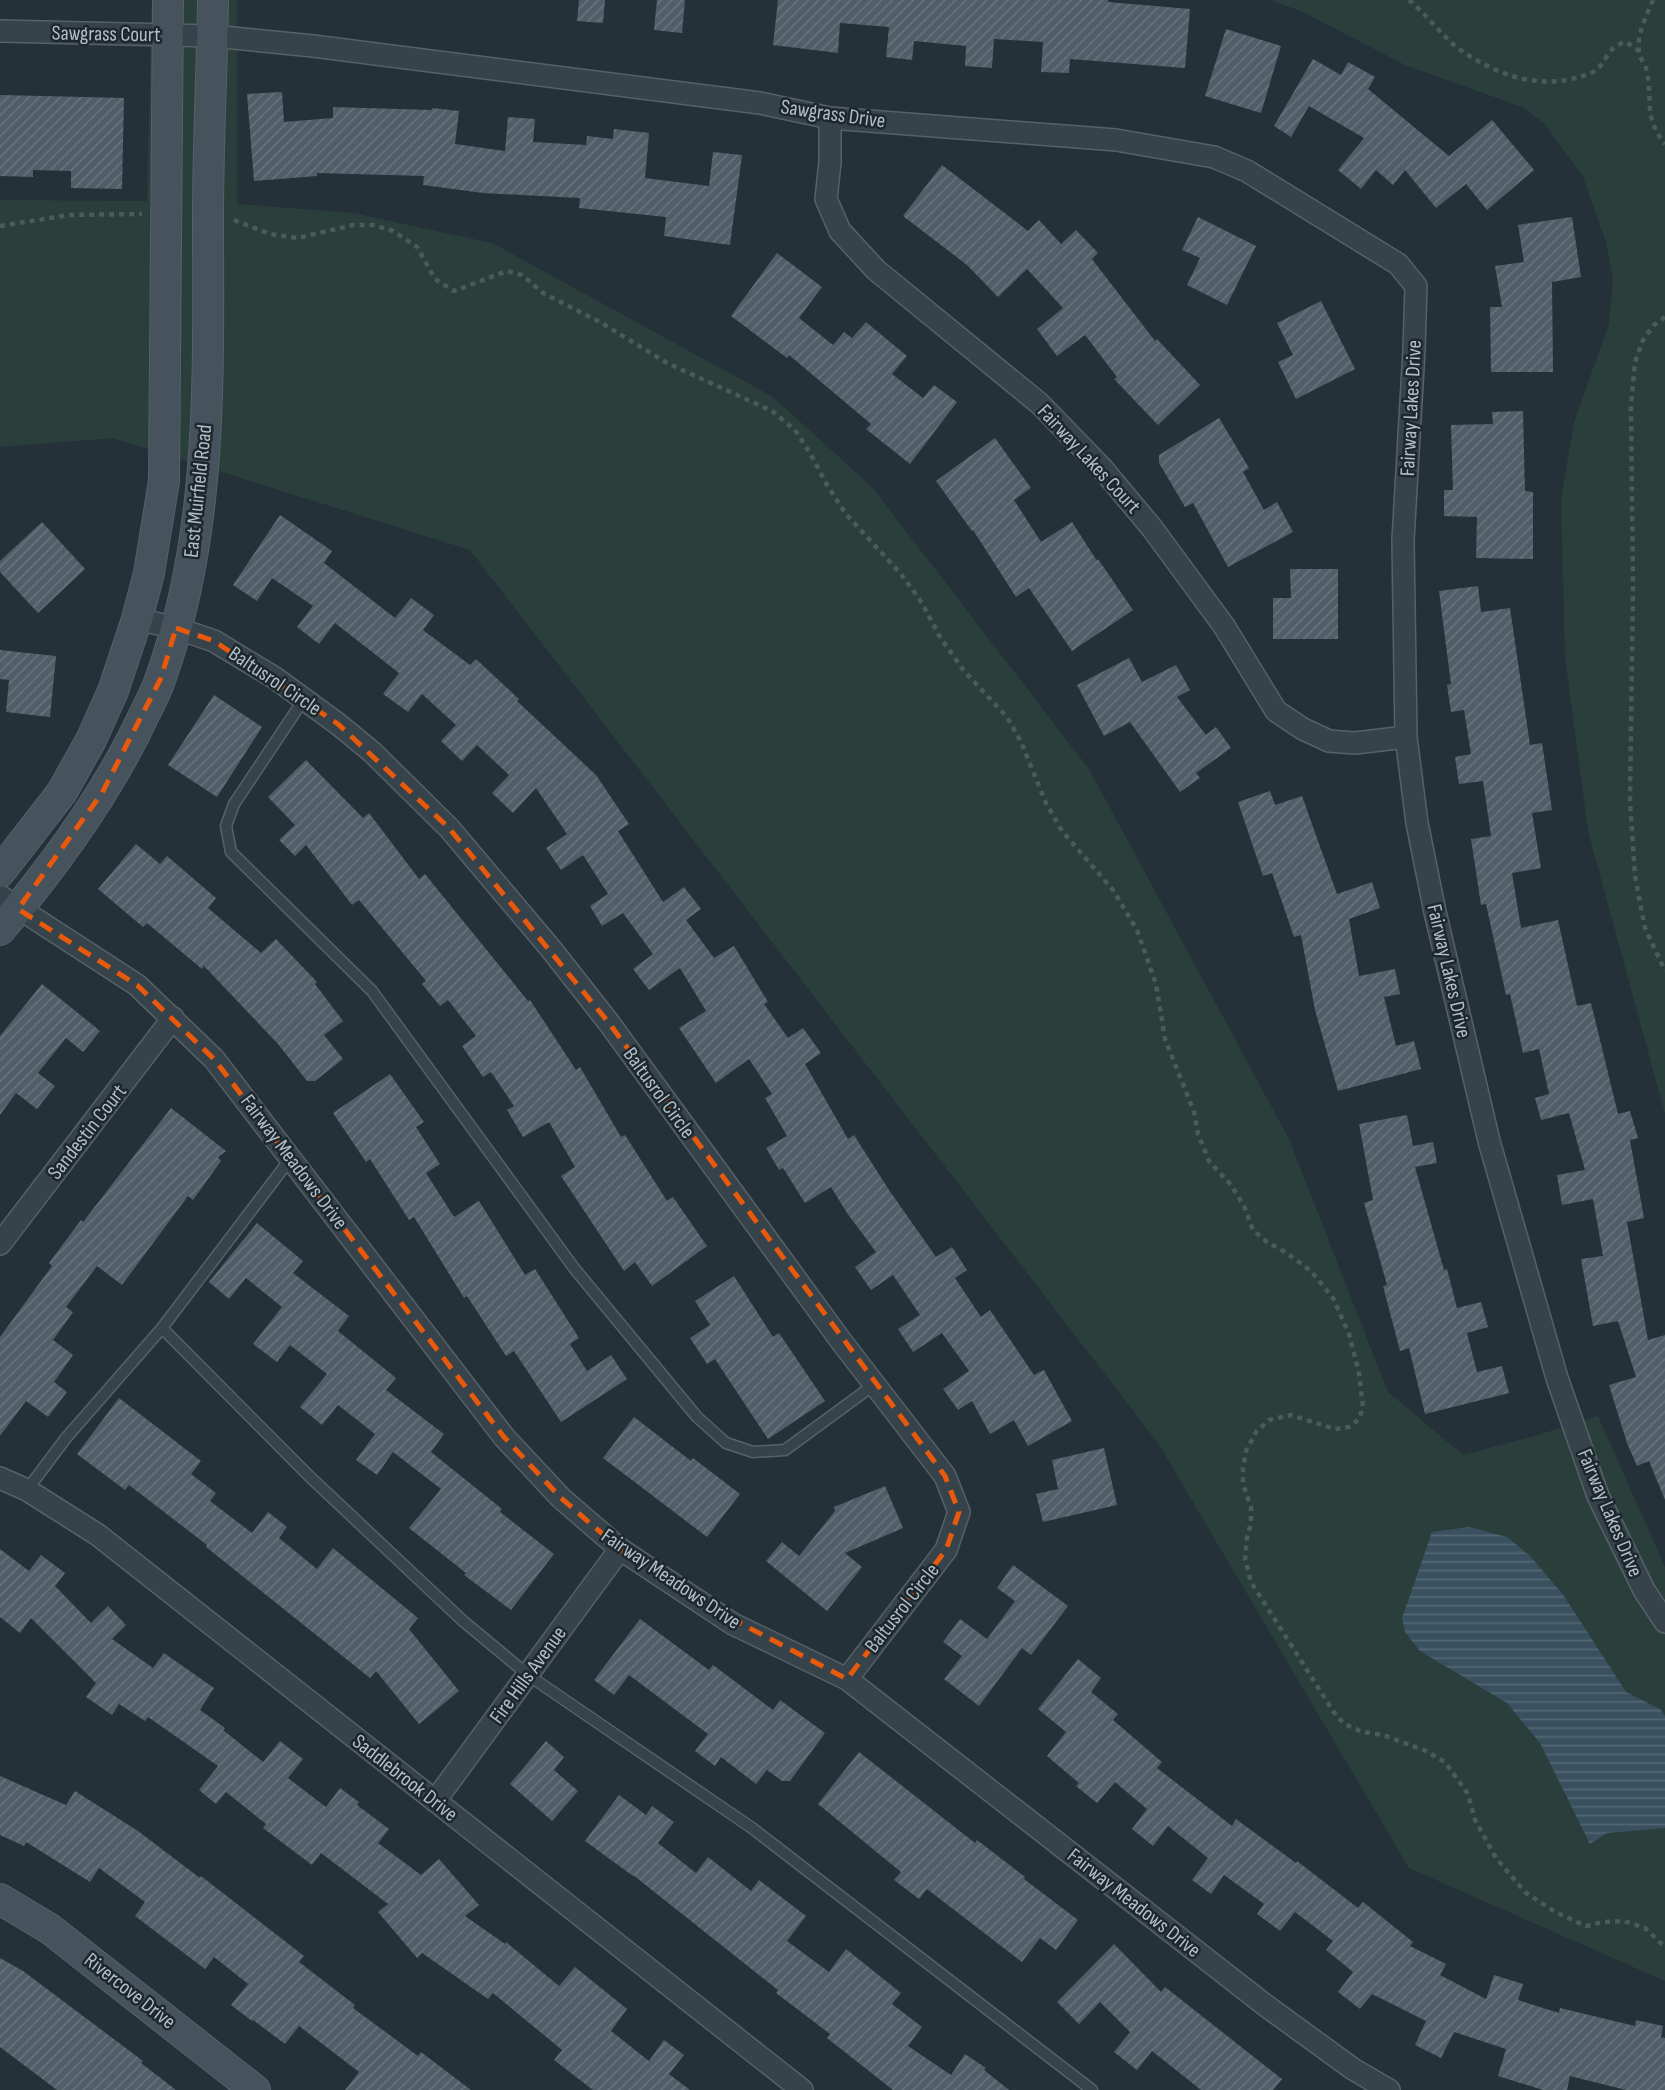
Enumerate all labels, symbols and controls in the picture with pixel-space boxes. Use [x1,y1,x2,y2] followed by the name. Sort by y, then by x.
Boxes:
[51,21,161,47] street label: Sawgrass Court
[779,94,887,134] street label: Sawgrass Drive
[1395,339,1427,477] street label: Fairway Lakes Drive
[1032,399,1146,519] street label: Fairway Lakes Court
[179,423,217,559] street label: East Muirfield Road
[224,641,326,721] street label: Baltusrol Circle
[1421,902,1477,1040] street label: Fairway Lakes Drive
[618,1043,700,1143] street label: Baltusrol Circle
[42,1080,132,1184] street label: Sandestin Court
[235,1090,353,1234] street label: Fairway Meadows Drive
[1572,1445,1648,1581] street label: Fairway Lakes Drive
[597,1523,745,1635] street label: Fairway Meadows Drive
[859,1558,945,1658] street label: Baltusrol Circle
[484,1621,572,1729] street label: Fire Hills Avenue
[347,1729,463,1827] street label: Saddlebrook Drive
[1062,1843,1206,1963] street label: Fairway Meadows Drive
[79,1948,181,2034] street label: Rivercove Drive

